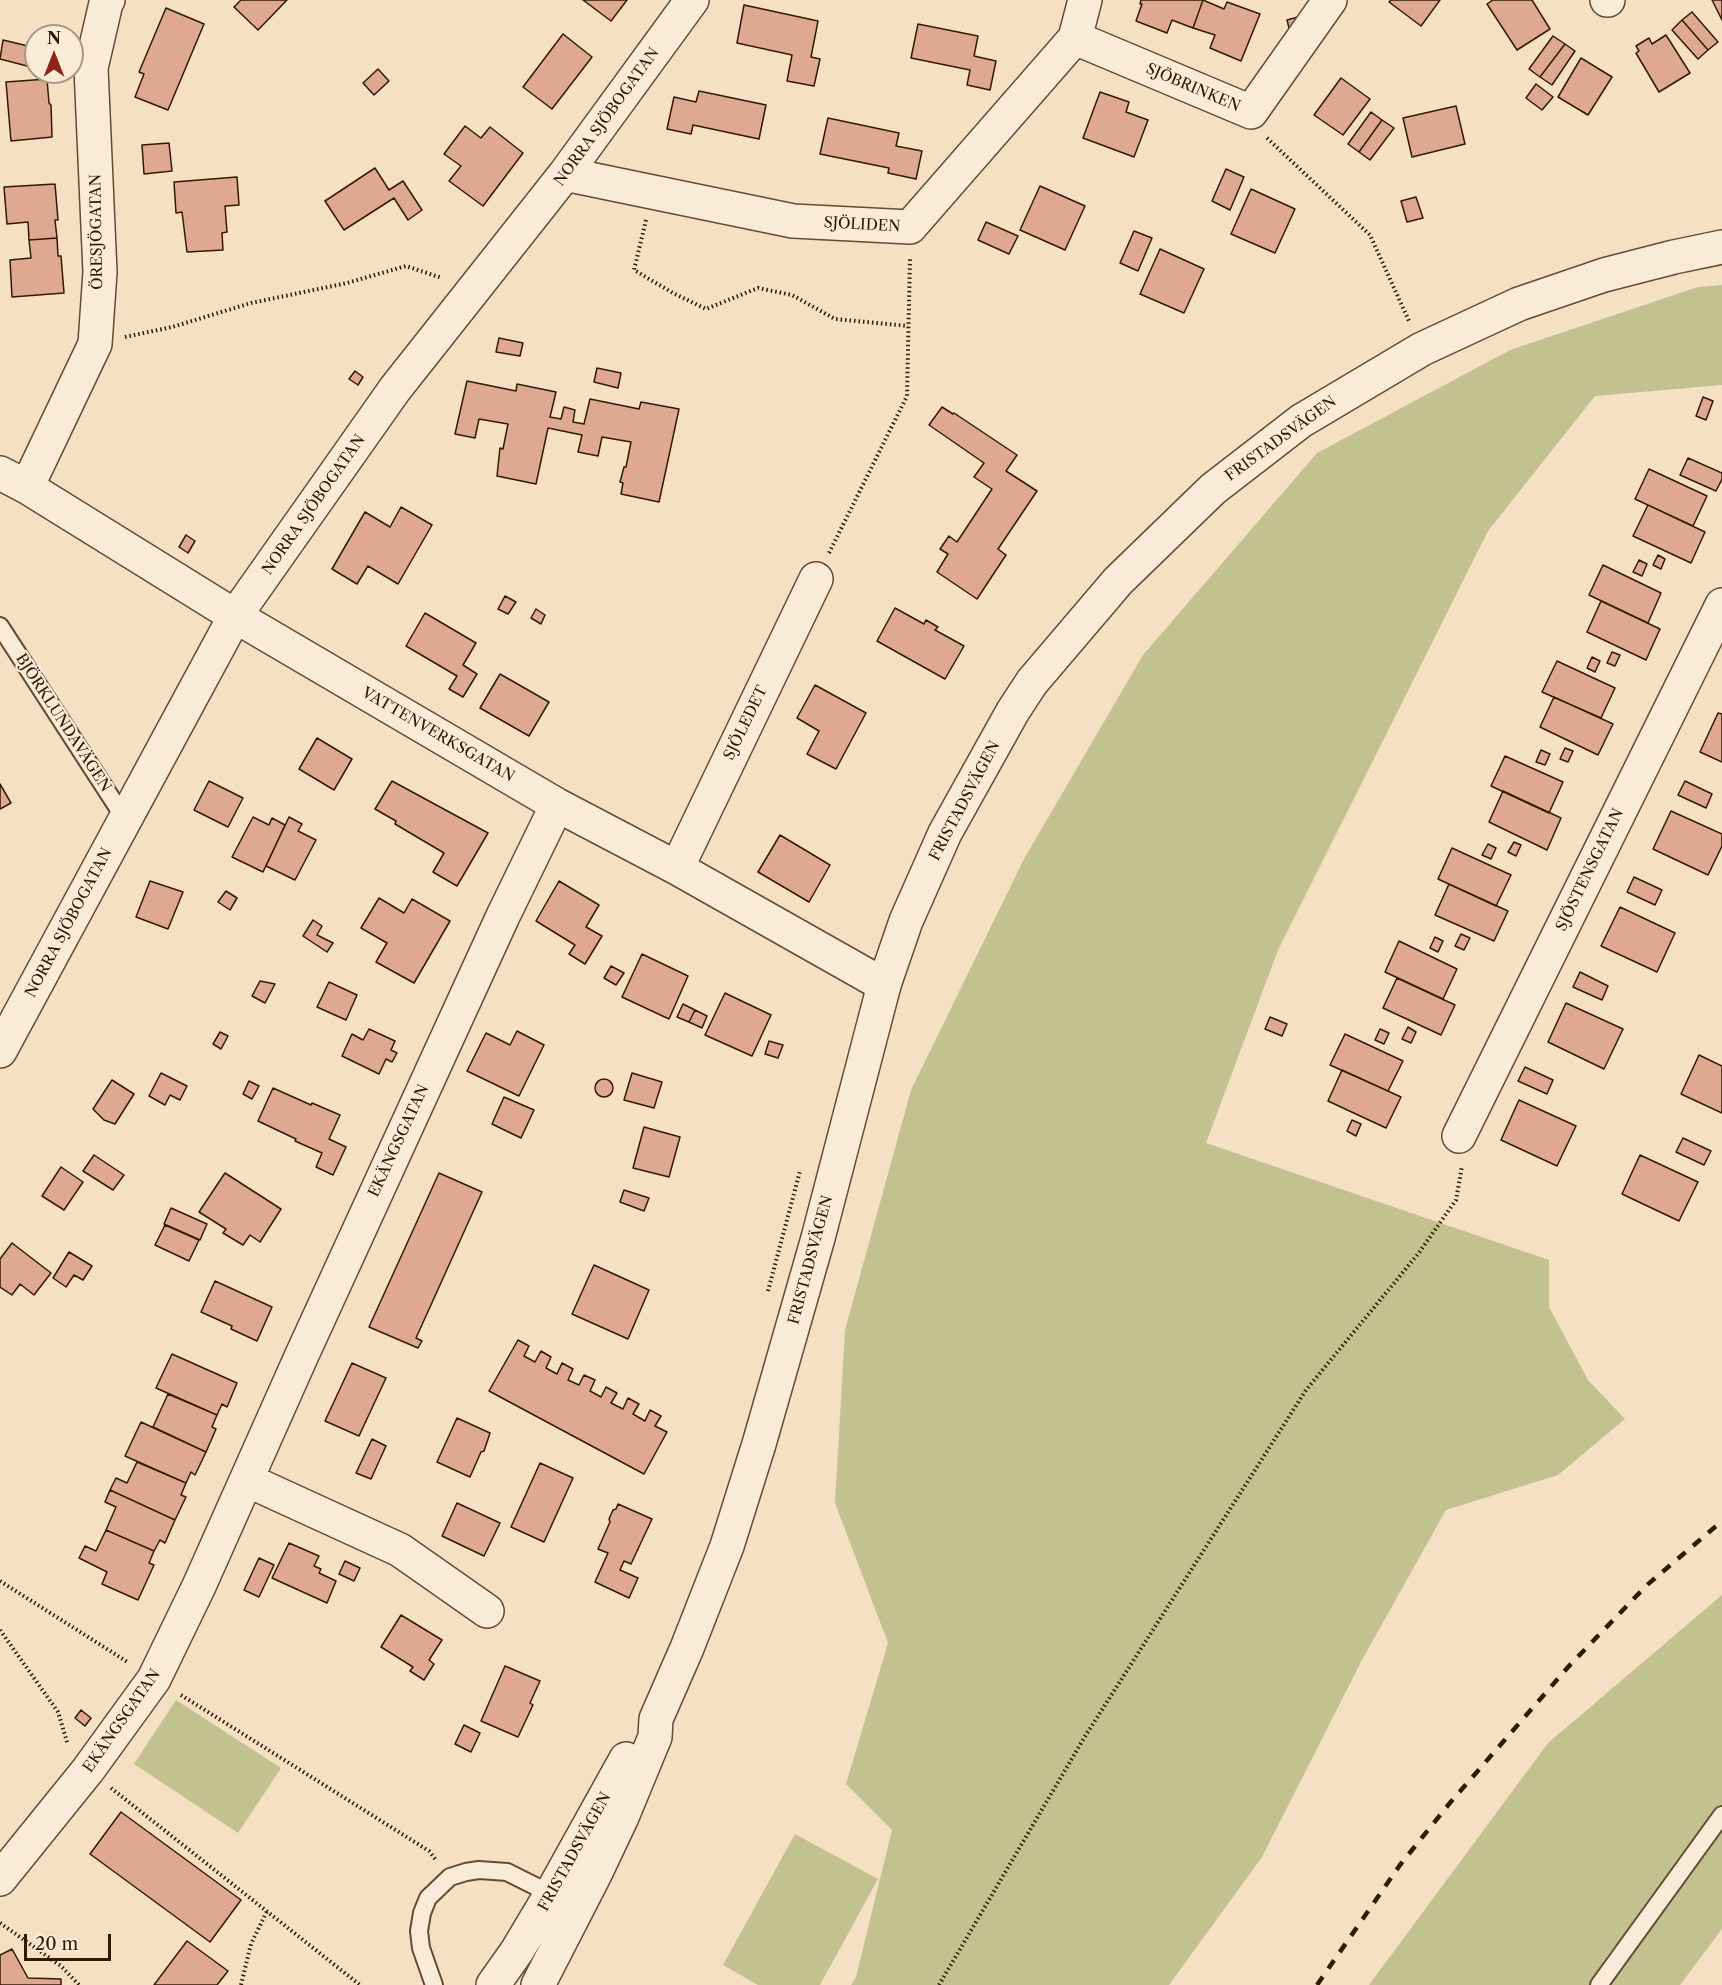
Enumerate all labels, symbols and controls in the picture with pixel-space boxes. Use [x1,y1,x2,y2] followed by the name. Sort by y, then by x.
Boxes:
[24,24,84,84] north arrow
[47,28,61,48] text: N
[551,44,663,190] street label: NORRA SJÖBOGATAN
[1143,60,1243,116] street label: SJÖBRINKEN
[87,174,107,290] street label: ÖRESJÖGATAN
[823,214,901,236] street label: SJÖLIDEN
[1222,393,1340,485] street label: FRISTADSVÄGEN
[259,432,369,578] street label: NORRA SJÖBOGATAN
[12,651,114,795] street label: BJÖRKLUNDAVÄGEN
[720,683,772,763] street label: SJÖLEDET
[359,684,517,786] street label: VATTENVERKSGATAN
[926,738,1004,864] street label: FRISTADSVÄGEN
[1552,806,1628,934] street label: SJÖSTENSGATAN
[22,845,116,1001] street label: NORRA SJÖBOGATAN
[365,1082,433,1200] street label: EKÄNGSGATAN
[785,1194,837,1326] street label: FRISTADSVÄGEN
[80,1666,164,1776] street label: EKÄNGSGATAN
[535,1790,615,1914] street label: FRISTADSVÄGEN
[27,1922,114,1960] scale bar
[35,1933,78,1955] text: 20 m

